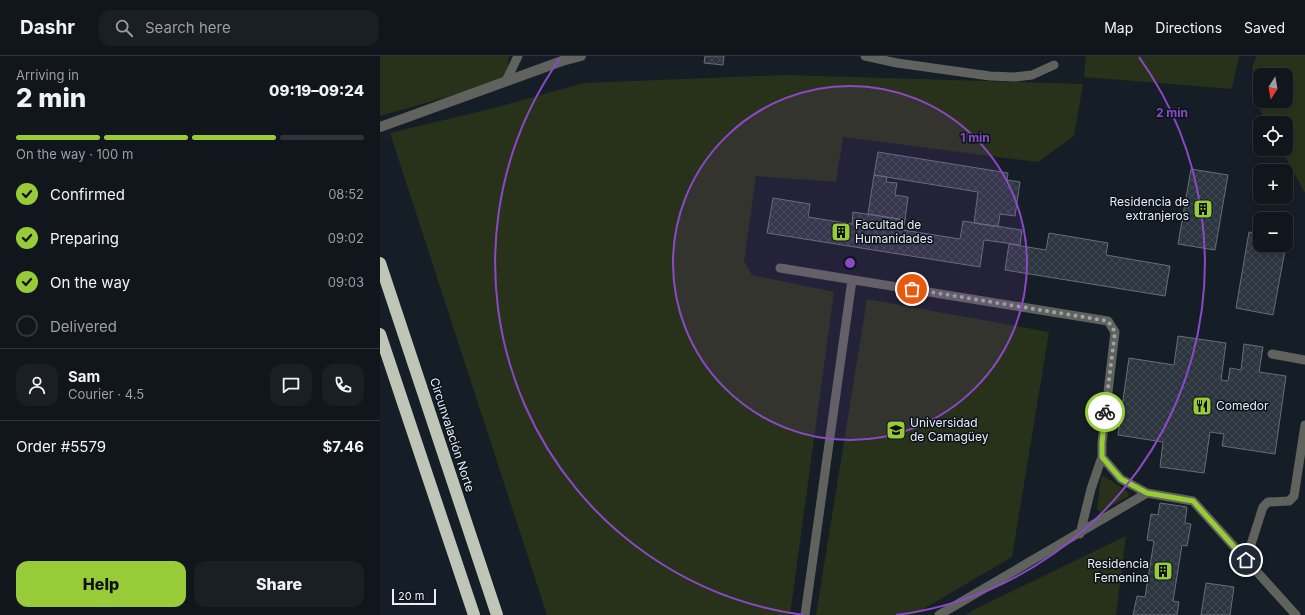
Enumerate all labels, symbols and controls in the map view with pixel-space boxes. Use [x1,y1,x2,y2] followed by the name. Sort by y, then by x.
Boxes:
[99,10,379,46] search box
[20,16,75,39] text: Dashr
[113,17,135,39] icon: search
[145,18,231,37] text: Search here
[1104,19,1133,36] text: Map
[1155,19,1222,36] text: Directions
[1244,19,1285,36] text: Saved
[16,67,79,83] text: Arriving in
[1253,68,1293,108] north arrow
[1253,68,1293,252] map controls
[269,81,364,100] text: 09:19–09:24
[16,82,86,113] text: 2 min
[1156,105,1188,120] text: 2 min
[1253,116,1293,156] button: locate
[960,130,990,145] text: 1 min
[16,146,133,162] text: On the way · 100 m
[1253,164,1293,204] button: +
[16,183,38,205] icon: check
[50,185,125,204] text: Confirmed
[328,186,364,202] text: 08:52
[1110,194,1189,223] place label: Residencia de extranjeros
[1192,198,1214,220] building icon: Residencia de extranjeros
[1253,212,1293,252] button: −
[855,217,933,246] place label: Facultad de Humanidades
[830,221,852,243] building icon: Facultad de Humanidades
[16,227,38,249] icon: check
[50,229,119,248] text: Preparing
[328,230,364,246] text: 09:02
[843,256,857,270] centre of rings
[16,271,38,293] icon: check
[895,272,929,306] pin
[50,273,130,292] text: On the way
[328,274,364,290] text: 09:03
[901,278,923,300] icon: bag
[50,317,117,336] text: Delivered
[16,364,58,406] button: person
[270,364,312,406] button: chat
[322,364,364,406] button: phone
[68,367,100,386] text: Sam
[427,376,478,494] street label: Circunvalación Norte
[68,386,144,402] text: Courier · 4.5
[1085,392,1125,432] courier
[1191,395,1213,417] restaurant icon: Comedor
[1216,398,1269,413] place label: Comedor
[1094,401,1116,423] icon: bike
[910,415,989,444] place label: Universidad de Camagüey
[885,419,907,441] school or university icon: Universidad de Camagüey
[16,437,106,456] text: Order #5579
[322,437,364,456] text: $7.46
[1229,543,1263,577] pin
[1235,549,1257,571] icon: home
[1087,556,1149,585] place label: Residencia Femenina
[1152,560,1174,582] building icon: Residencia Femenina
[16,561,186,607] button: Help
[194,561,364,607] button: Share
[392,587,436,606] scale bar
[398,589,424,603] text: 20 m

